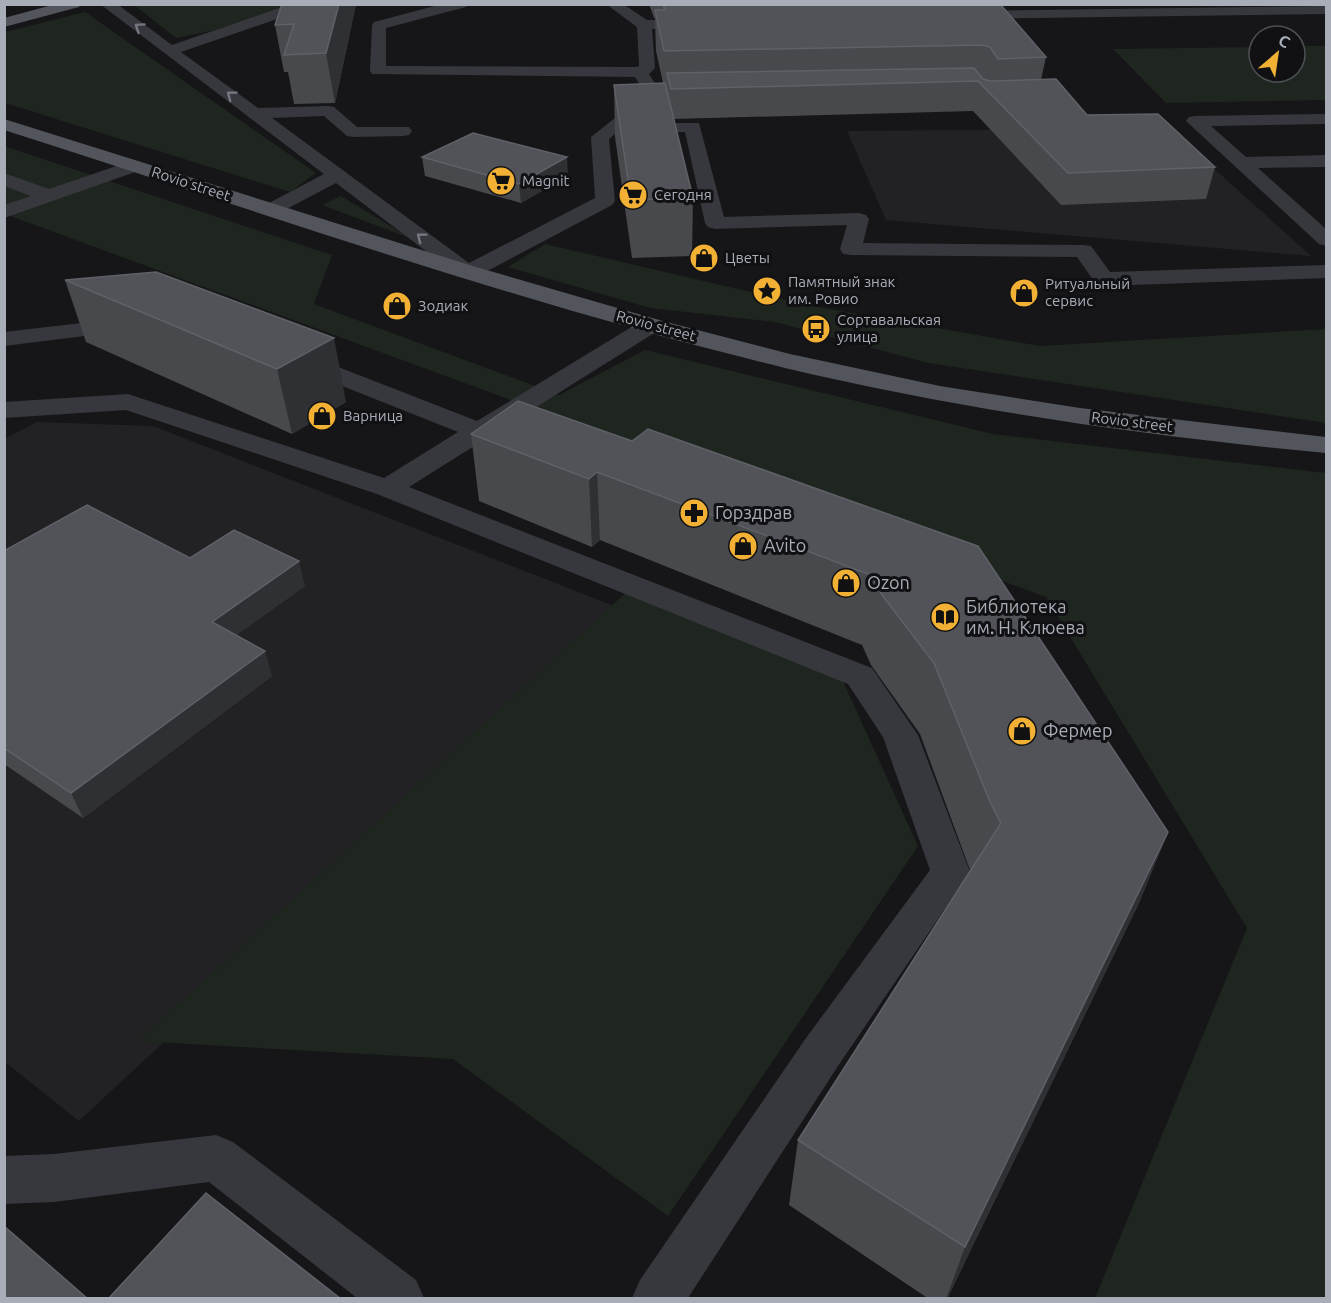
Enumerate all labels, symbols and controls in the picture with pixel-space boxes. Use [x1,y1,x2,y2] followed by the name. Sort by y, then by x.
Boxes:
[134,23,145,34] one-way arrow
[1247,24,1307,84] north arrow
[1275,31,1293,51] text: С
[226,91,237,102] one-way arrow
[150,163,233,204] street label: Rovio street
[485,165,517,197] supermarket icon: Magnit
[522,172,570,189] place label: Magnit
[617,179,649,211] supermarket icon: Сегодня
[654,186,712,203] place label: Сегодня
[416,233,427,244] one-way arrow
[688,242,720,274] shop icon: Цветы
[725,249,770,266] place label: Цветы
[788,273,896,307] place label: Памятный знак им. Ровио
[751,275,783,307] place icon: Памятный знак им. Ровио
[1045,275,1130,309] place label: Ритуальный сервис
[1008,277,1040,309] shop icon: Ритуальный сервис
[381,290,413,322] shop icon: Зодиак
[418,297,469,314] place label: Зодиак
[614,307,698,344] street label: Rovio street
[837,311,941,345] place label: Сортавальская улица
[800,313,832,345] bus stop icon: Сортавальская улица
[306,400,338,432] shop icon: Варница
[343,407,403,424] place label: Варница
[1090,408,1174,435] street label: Rovio street
[678,497,710,529] pharmacy icon: Горздрав
[715,502,792,522] place label: Горздрав
[727,530,759,562] shop icon: Avito
[764,535,806,555] place label: Avito
[830,567,862,599] shop icon: Ozon
[867,572,910,592] place label: Ozon
[966,596,1085,637] place label: Библиотека им. Н. Клюева
[929,601,961,633] library icon: Библиотека им. Н. Клюева
[1006,715,1038,747] shop icon: Фермер
[1043,720,1113,740] place label: Фермер

